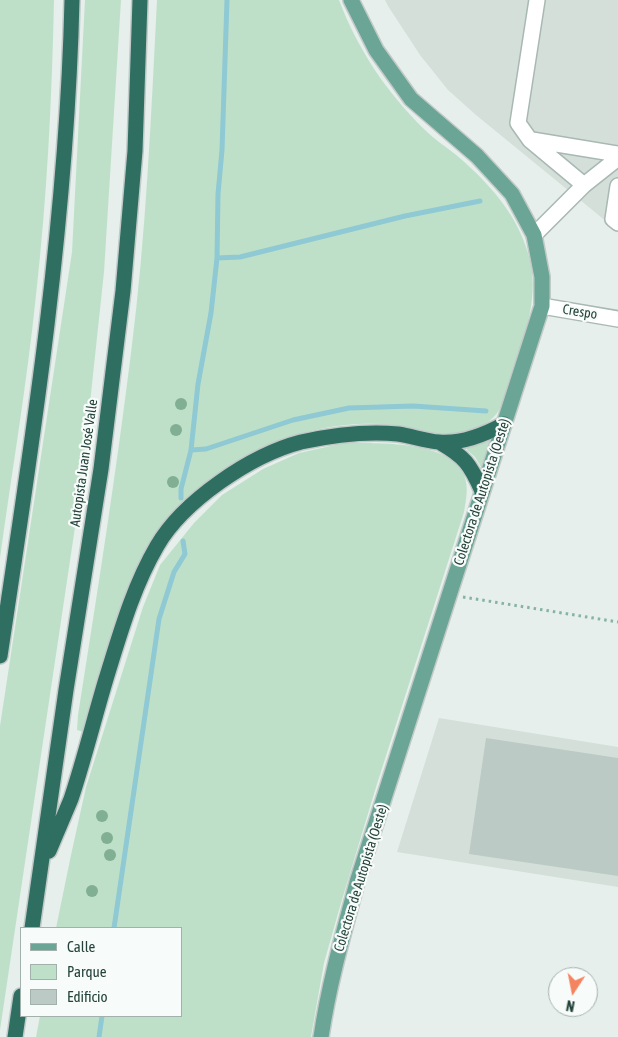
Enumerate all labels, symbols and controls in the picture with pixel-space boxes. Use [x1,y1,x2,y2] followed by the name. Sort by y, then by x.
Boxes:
[561,301,599,323] street label: Crespo
[67,398,101,528] street label: Autopista Juan José Valle
[450,416,514,568] street label: Colectora de Autopista (Oeste)
[331,802,391,954] street label: Colectora de Autopista (Oeste)
[20,927,182,1017] legend
[67,938,95,955] text: Calle
[67,963,107,980] text: Parque
[548,967,598,1017] north arrow
[67,988,108,1005] text: Edificio
[565,997,576,1014] text: N

